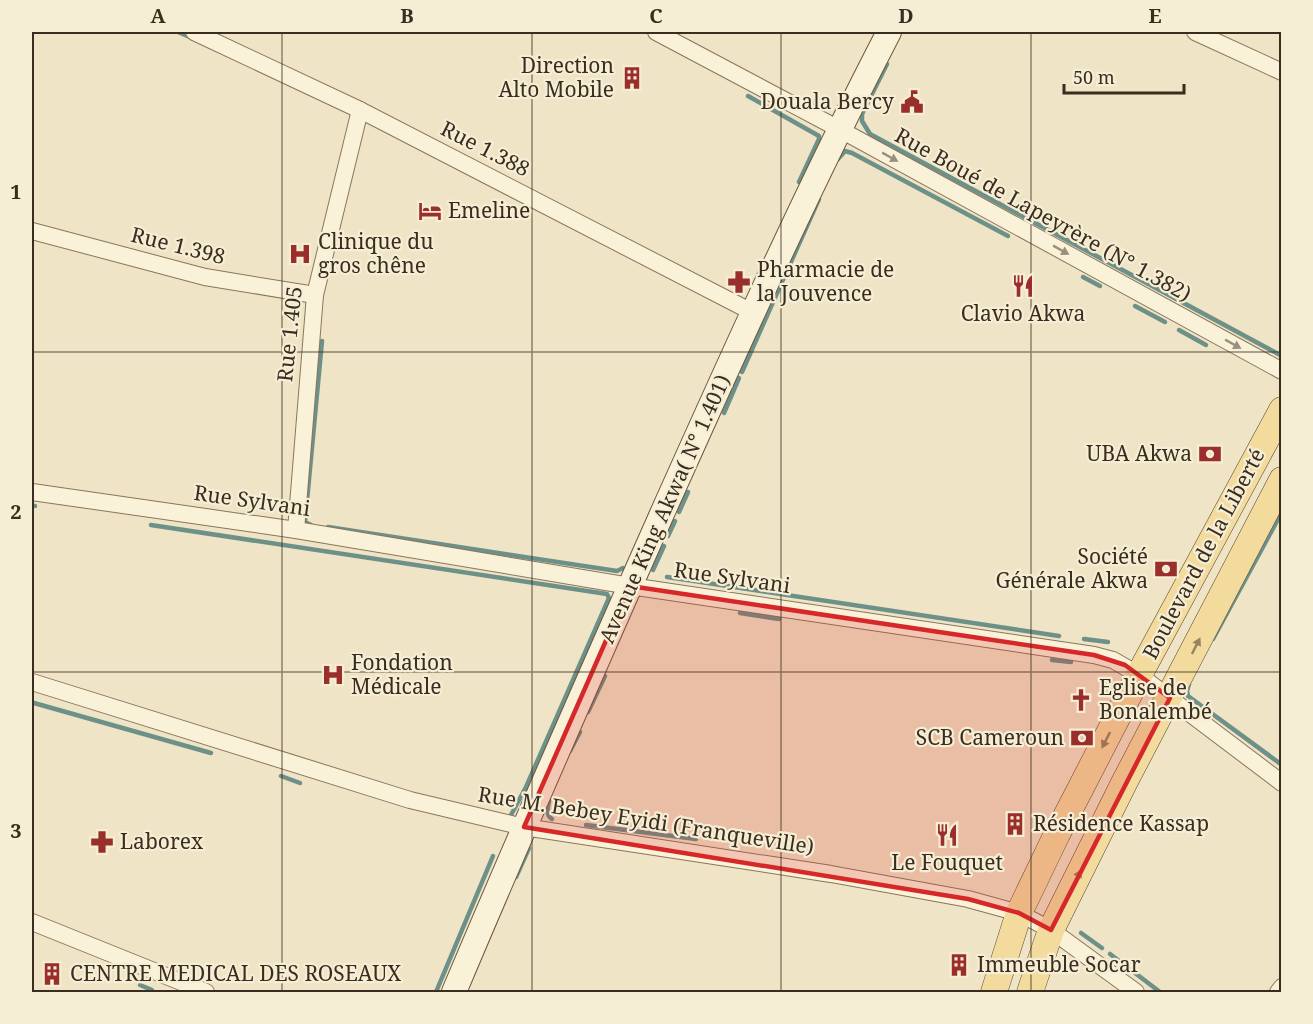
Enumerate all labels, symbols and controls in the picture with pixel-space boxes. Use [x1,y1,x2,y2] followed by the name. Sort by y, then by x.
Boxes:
[150,2,166,29] text: A
[400,2,414,29] text: B
[649,2,663,29] text: C
[898,2,914,29] text: D
[1148,2,1162,29] text: E
[499,51,614,103] place label: Direction Alto Mobile
[1064,57,1184,95] scale bar
[619,65,645,91] building icon: Direction Alto Mobile
[1073,65,1115,89] text: 50 m
[761,87,894,115] place label: Douala Bercy
[899,89,925,115] public building icon: Douala Bercy
[436,114,535,182] street label: Rue 1.388
[890,121,1197,307] street label: Rue Boué de Lapeyrère (N° 1.382)
[882,152,899,162] one-way arrow
[10,178,22,205] text: 1
[448,196,530,224] place label: Emeline
[417,198,443,224] hotel icon: Emeline
[128,220,228,270] street label: Rue 1.398
[318,227,434,279] place label: Clinique du gros chêne
[287,241,313,267] hospital icon: Clinique du gros chêne
[1053,245,1070,255] one-way arrow
[757,255,894,307] place label: Pharmacie de la Jouvence
[726,269,752,295] pharmacy icon: Pharmacie de la Jouvence
[1010,273,1036,299] restaurant icon: Clavio Akwa
[270,285,308,383] street label: Rue 1.405
[961,299,1085,327] place label: Clavio Akwa
[1224,339,1241,349] one-way arrow
[592,370,736,647] street label: Avenue King Akwa( N° 1.401)
[1086,439,1192,467] place label: UBA Akwa
[1197,441,1223,467] bank icon: UBA Akwa
[1136,443,1271,664] street label: Boulevard de la Liberté
[192,478,313,522] street label: Rue Sylvani
[10,498,22,525] text: 2
[995,542,1148,594] place label: Société Générale Akwa
[672,555,793,599] street label: Rue Sylvani
[1153,556,1179,582] bank icon: Société Générale Akwa
[1191,637,1201,654] one-way arrow
[351,648,453,700] place label: Fondation Médicale
[320,662,346,688] hospital icon: Fondation Médicale
[1099,673,1212,725] place label: Eglise de Bonalembé
[1068,687,1094,713] church icon: Eglise de Bonalembé
[916,723,1064,751] place label: SCB Cameroun
[1069,725,1095,751] bank icon: SCB Cameroun
[1101,731,1111,748] one-way arrow
[476,780,816,860] street label: Rue M. Bebey Eyidi (Franqueville)
[1033,809,1209,837] place label: Résidence Kassap
[1002,811,1028,837] building icon: Résidence Kassap
[10,817,22,844] text: 3
[934,822,960,848] restaurant icon: Le Fouquet
[120,827,204,855] place label: Laborex
[89,829,115,855] pharmacy icon: Laborex
[891,848,1003,876] place label: Le Fouquet
[1072,869,1082,886] one-way arrow
[977,950,1141,978] place label: Immeuble Socar
[946,952,972,978] building icon: Immeuble Socar
[70,959,401,987] place label: CENTRE MEDICAL DES ROSEAUX
[39,961,65,987] building icon: CENTRE MEDICAL DES ROSEAUX

